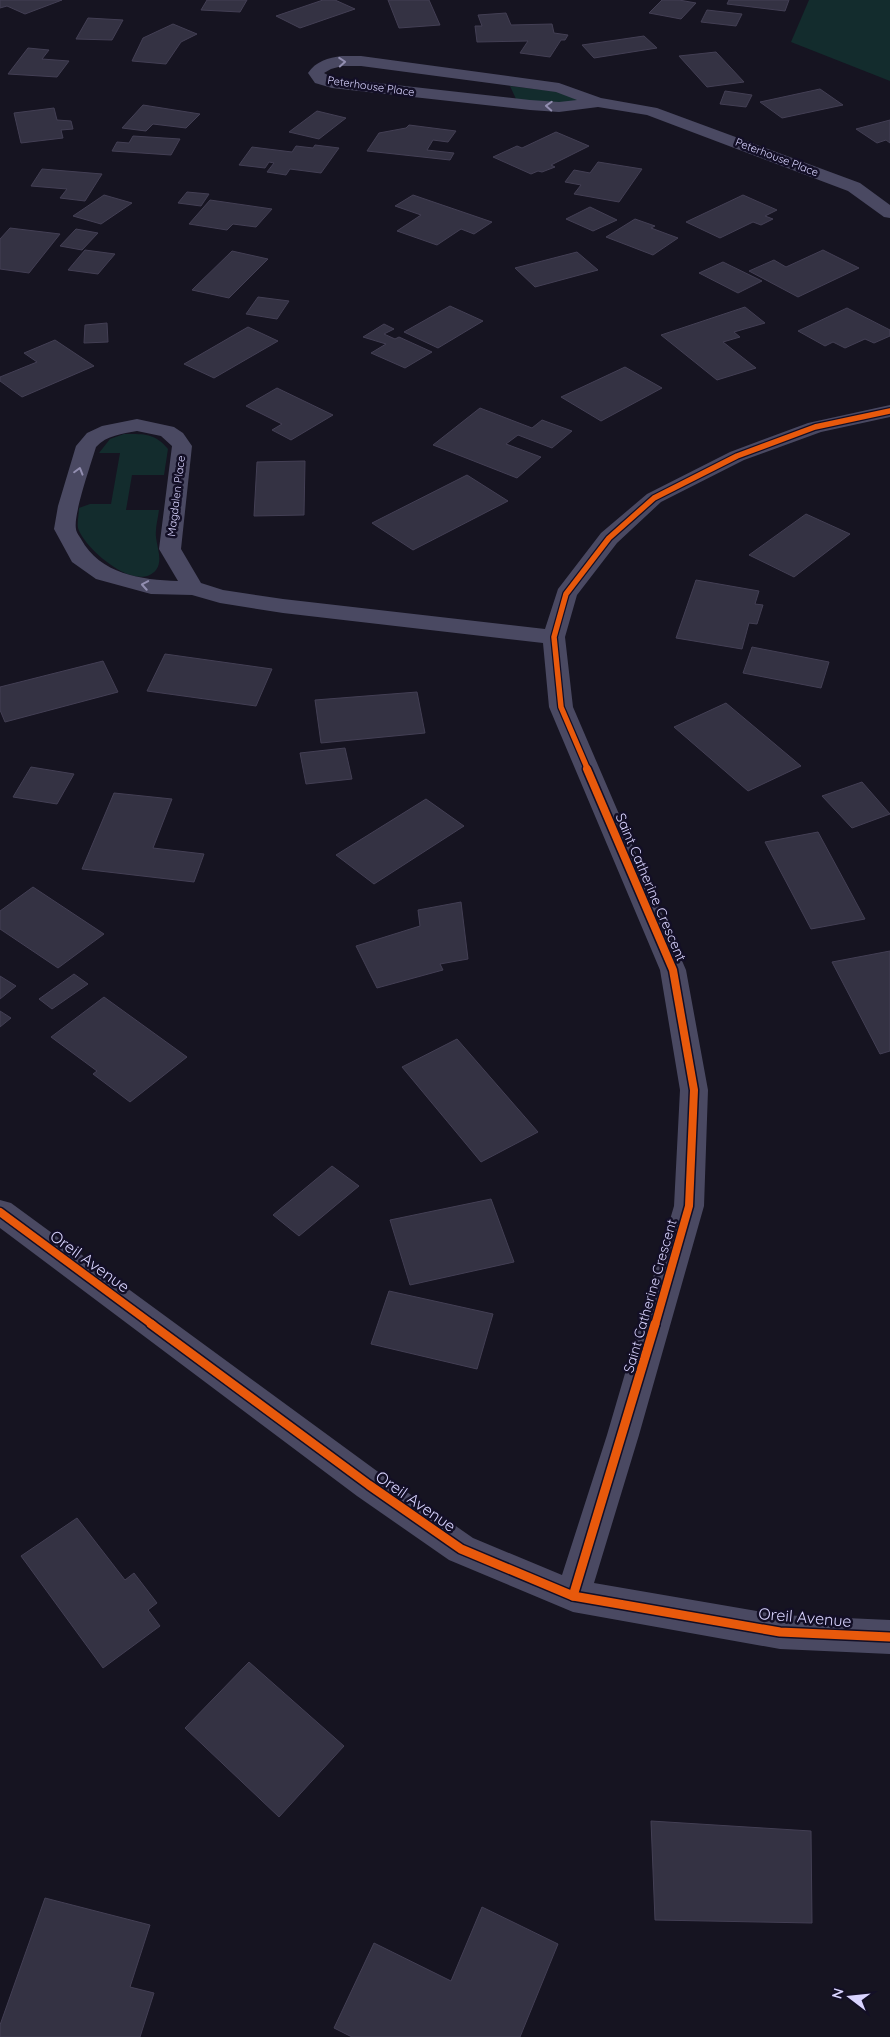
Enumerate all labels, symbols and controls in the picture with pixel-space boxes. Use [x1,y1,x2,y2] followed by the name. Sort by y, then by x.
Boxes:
[338,56,346,67] one-way arrow
[326,73,416,99] street label: Peterhouse Place
[545,101,553,112] one-way arrow
[733,135,821,179] street label: Peterhouse Place
[164,455,188,537] street label: Magdalen Place
[73,468,83,476] one-way arrow
[140,581,149,591] one-way arrow
[612,810,690,964] street label: Saint Catherine Crescent
[619,1217,681,1375] street label: Saint Catherine Crescent
[46,1225,134,1297] street label: Oreil Avenue
[372,1466,460,1536] street label: Oreil Avenue
[758,1603,852,1631] street label: Oreil Avenue
[825,1972,875,2022] north arrow
[827,1986,848,2001] text: N

